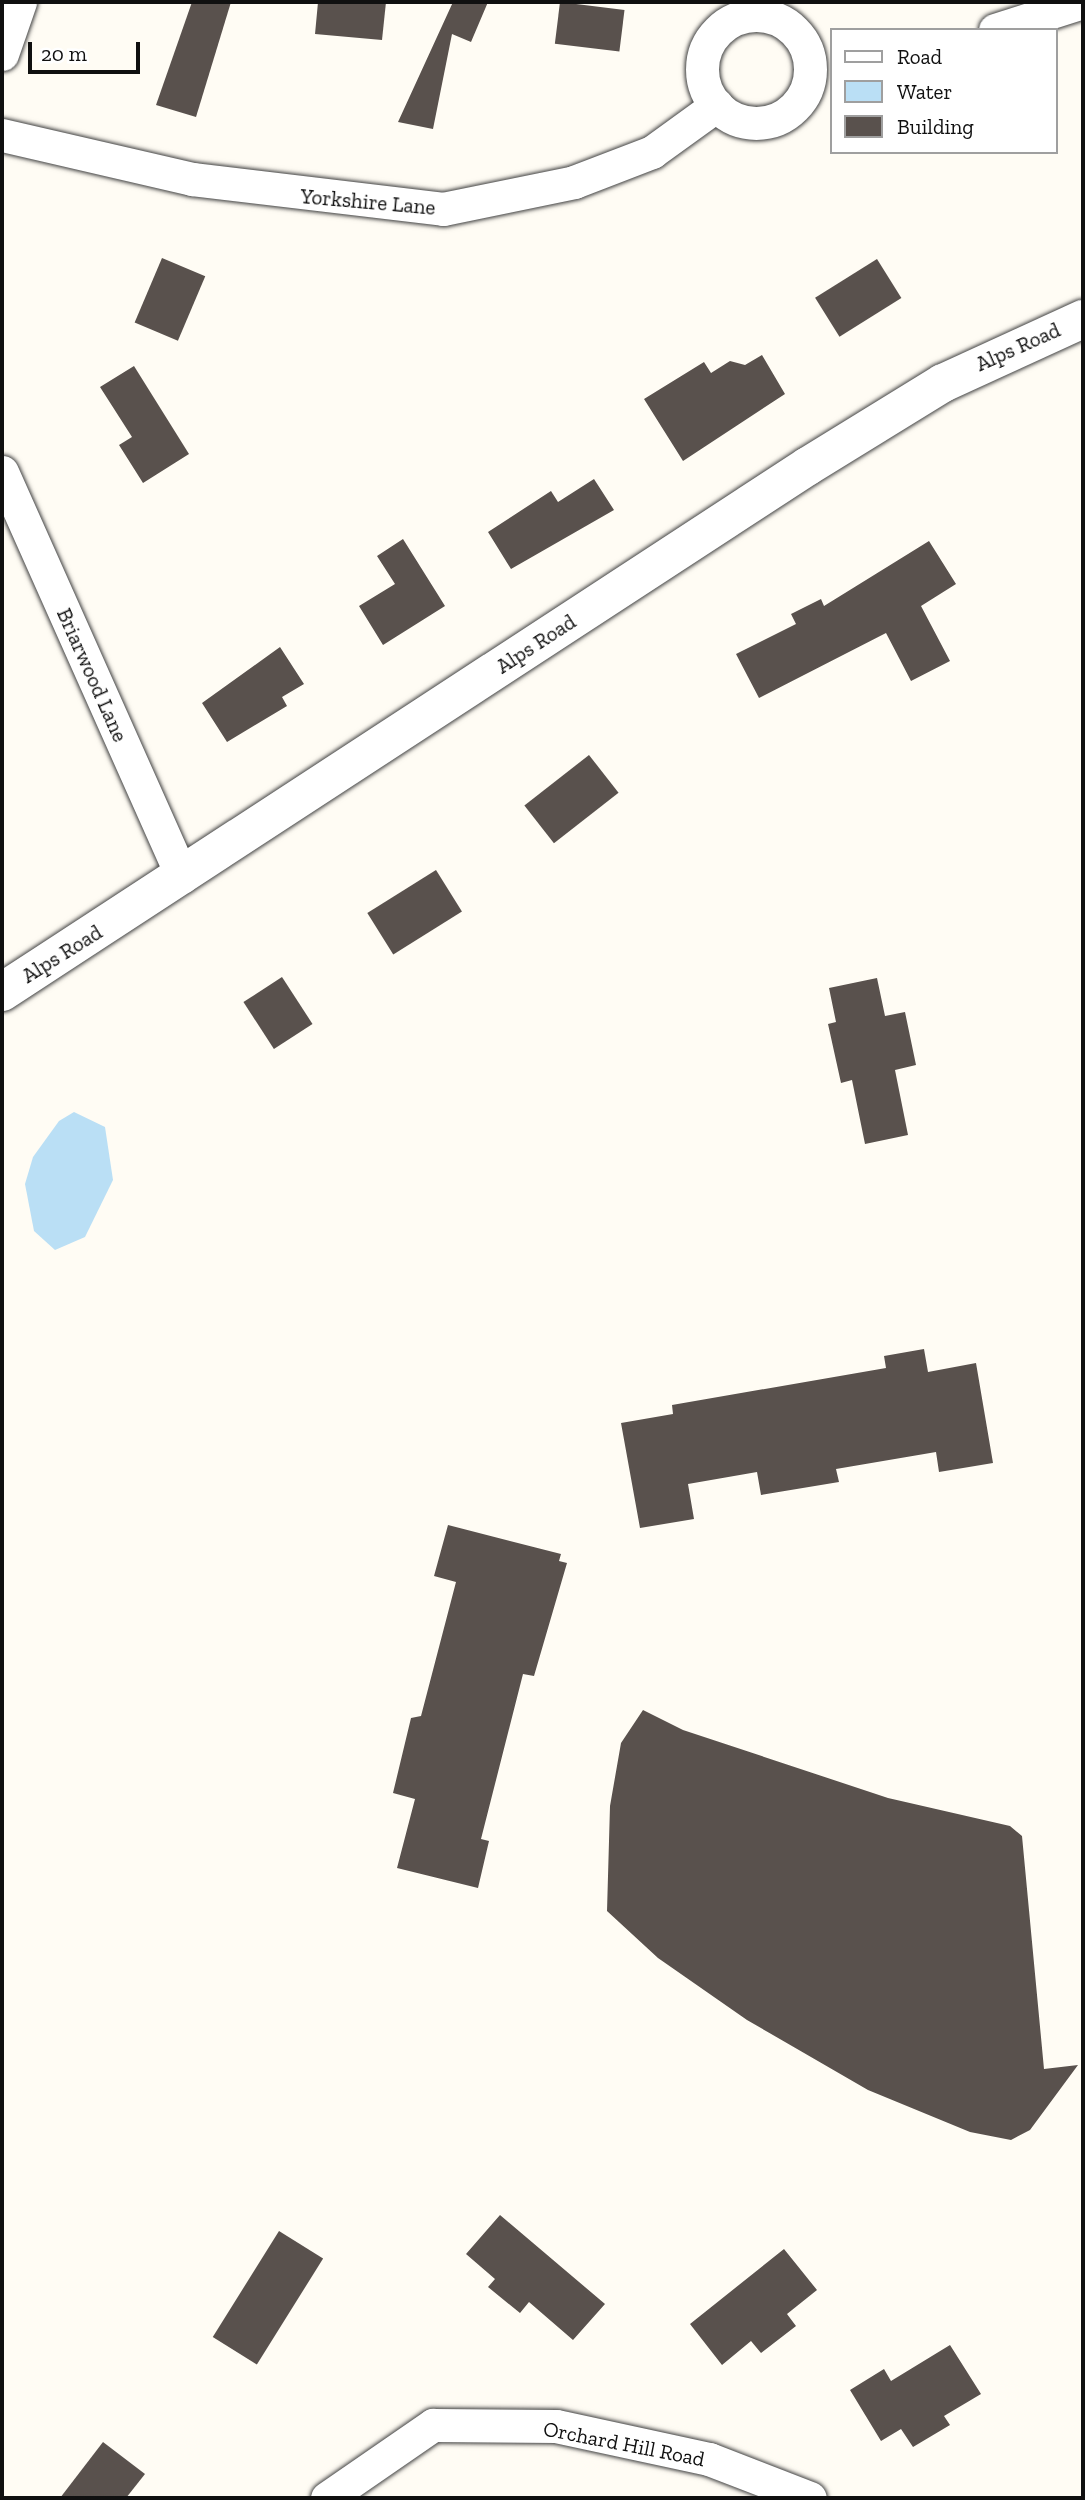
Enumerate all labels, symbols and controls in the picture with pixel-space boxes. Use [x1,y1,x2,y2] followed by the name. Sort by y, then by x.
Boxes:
[32,28,144,72] scale bar
[830,28,1057,154] legend
[41,41,87,66] text: 20 m
[897,44,942,69] text: Road
[897,79,952,104] text: Water
[897,114,974,139] text: Building
[299,184,437,220] street label: Yorkshire Lane
[972,317,1064,377] street label: Alps Road
[51,604,133,746] street label: Briarwood Lane
[491,609,581,679] street label: Alps Road
[17,920,107,988] street label: Alps Road
[541,2416,707,2472] street label: Orchard Hill Road

